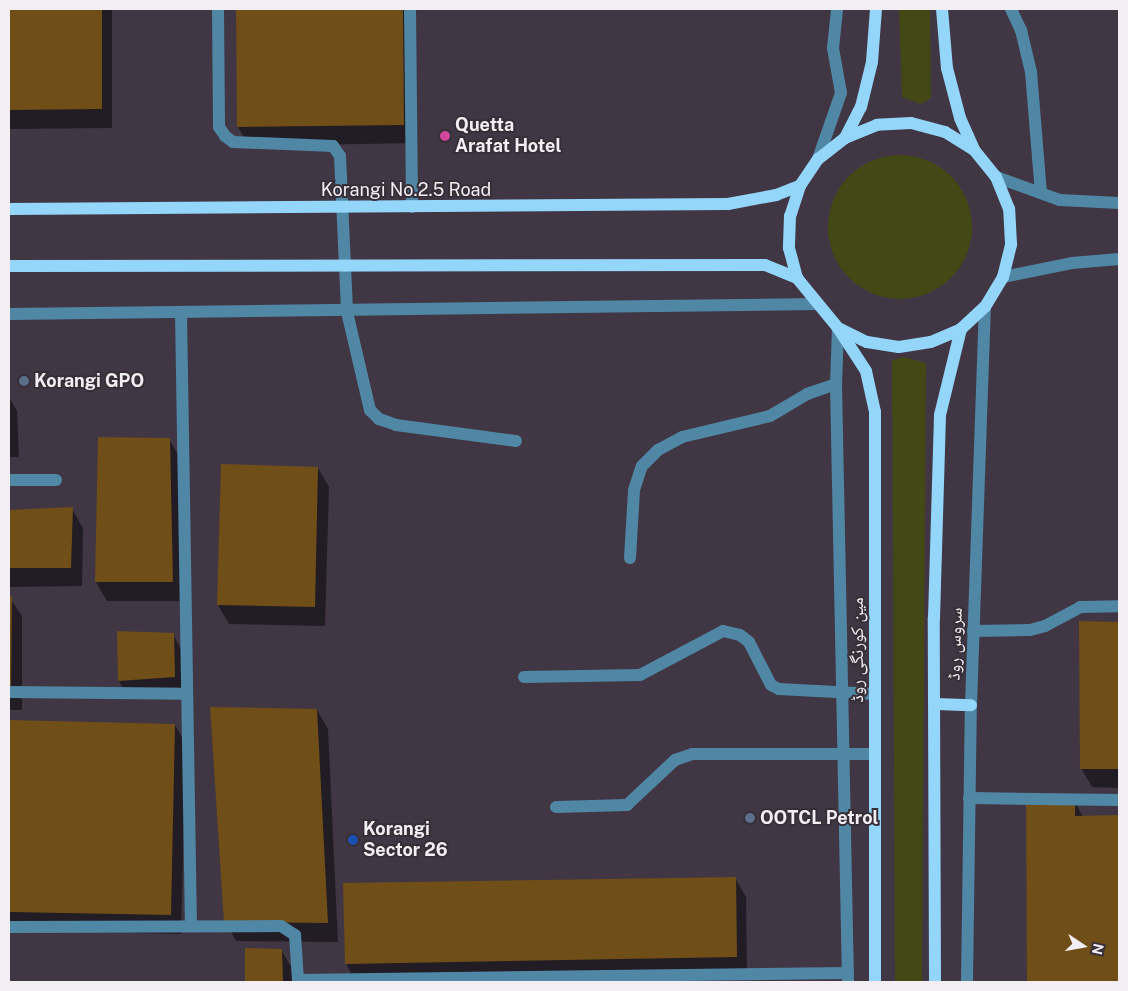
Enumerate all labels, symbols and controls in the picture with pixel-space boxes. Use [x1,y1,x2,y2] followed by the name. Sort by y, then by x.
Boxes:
[455,115,561,158] place label: Quetta Arafat Hotel
[439,130,451,142] marker: Quetta Arafat Hotel
[321,179,491,201] street label: Korangi No.2.5 Road
[34,370,144,392] place label: Korangi GPO
[18,375,30,387] marker: Korangi GPO
[846,597,868,703] street label: مین کورنگی روڈ
[943,607,967,681] street label: سروس روڈ
[760,807,878,829] place label: OOTCL Petrol
[744,812,756,824] marker: OOTCL Petrol
[363,819,448,862] place label: Korangi Sector 26
[347,834,359,846] marker: Korangi Sector 26
[1058,921,1108,971] north arrow
[1089,942,1107,956] text: N

